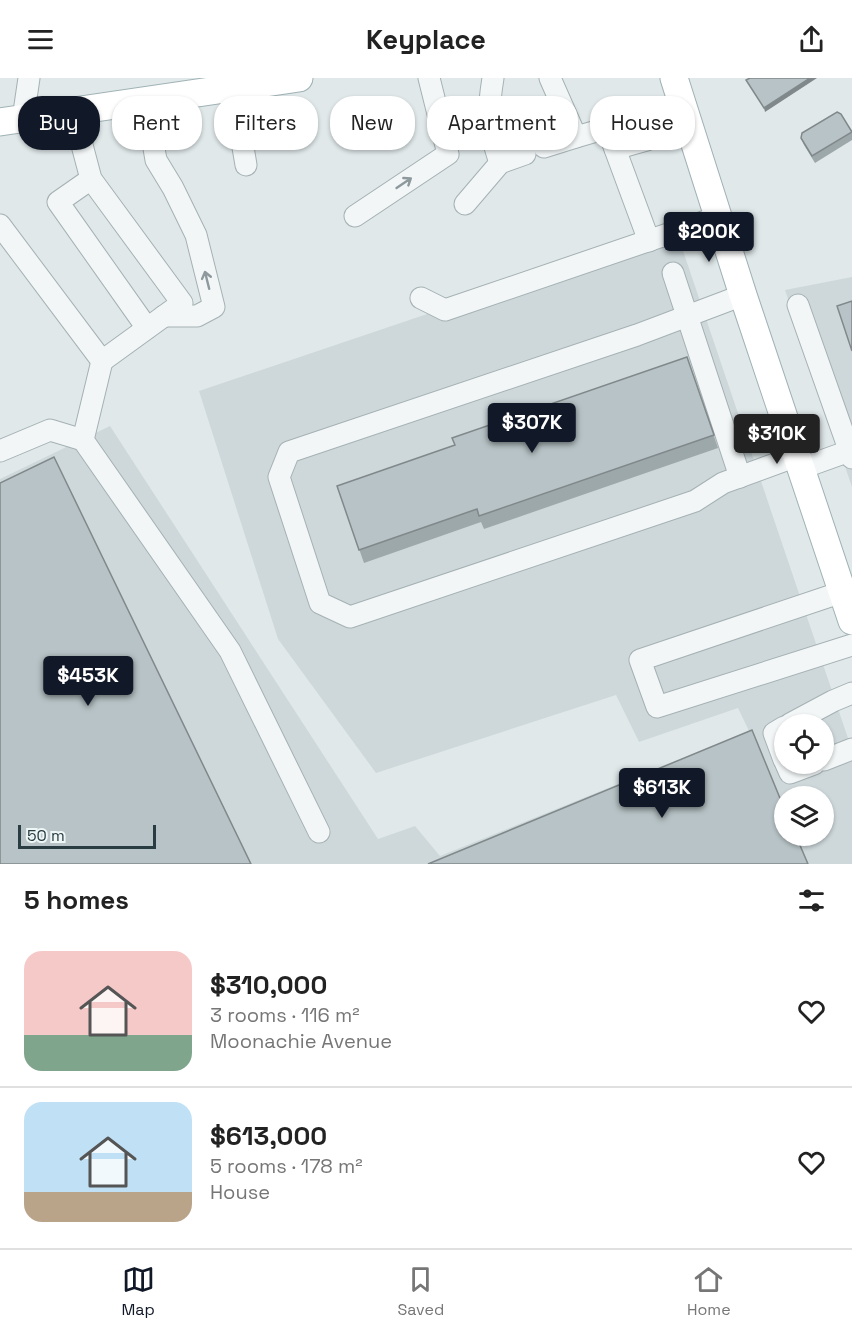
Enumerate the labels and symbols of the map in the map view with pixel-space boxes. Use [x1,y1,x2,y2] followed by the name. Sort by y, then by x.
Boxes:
[395,177,411,189] one-way arrow
[667,212,751,263] pin: $200K
[200,270,212,289] one-way arrow
[490,403,574,454] pin: $307K
[735,414,819,465] pin: $310K
[46,656,130,707] pin: $453K
[620,768,704,819] pin: $613K
[18,822,156,850] scale bar

